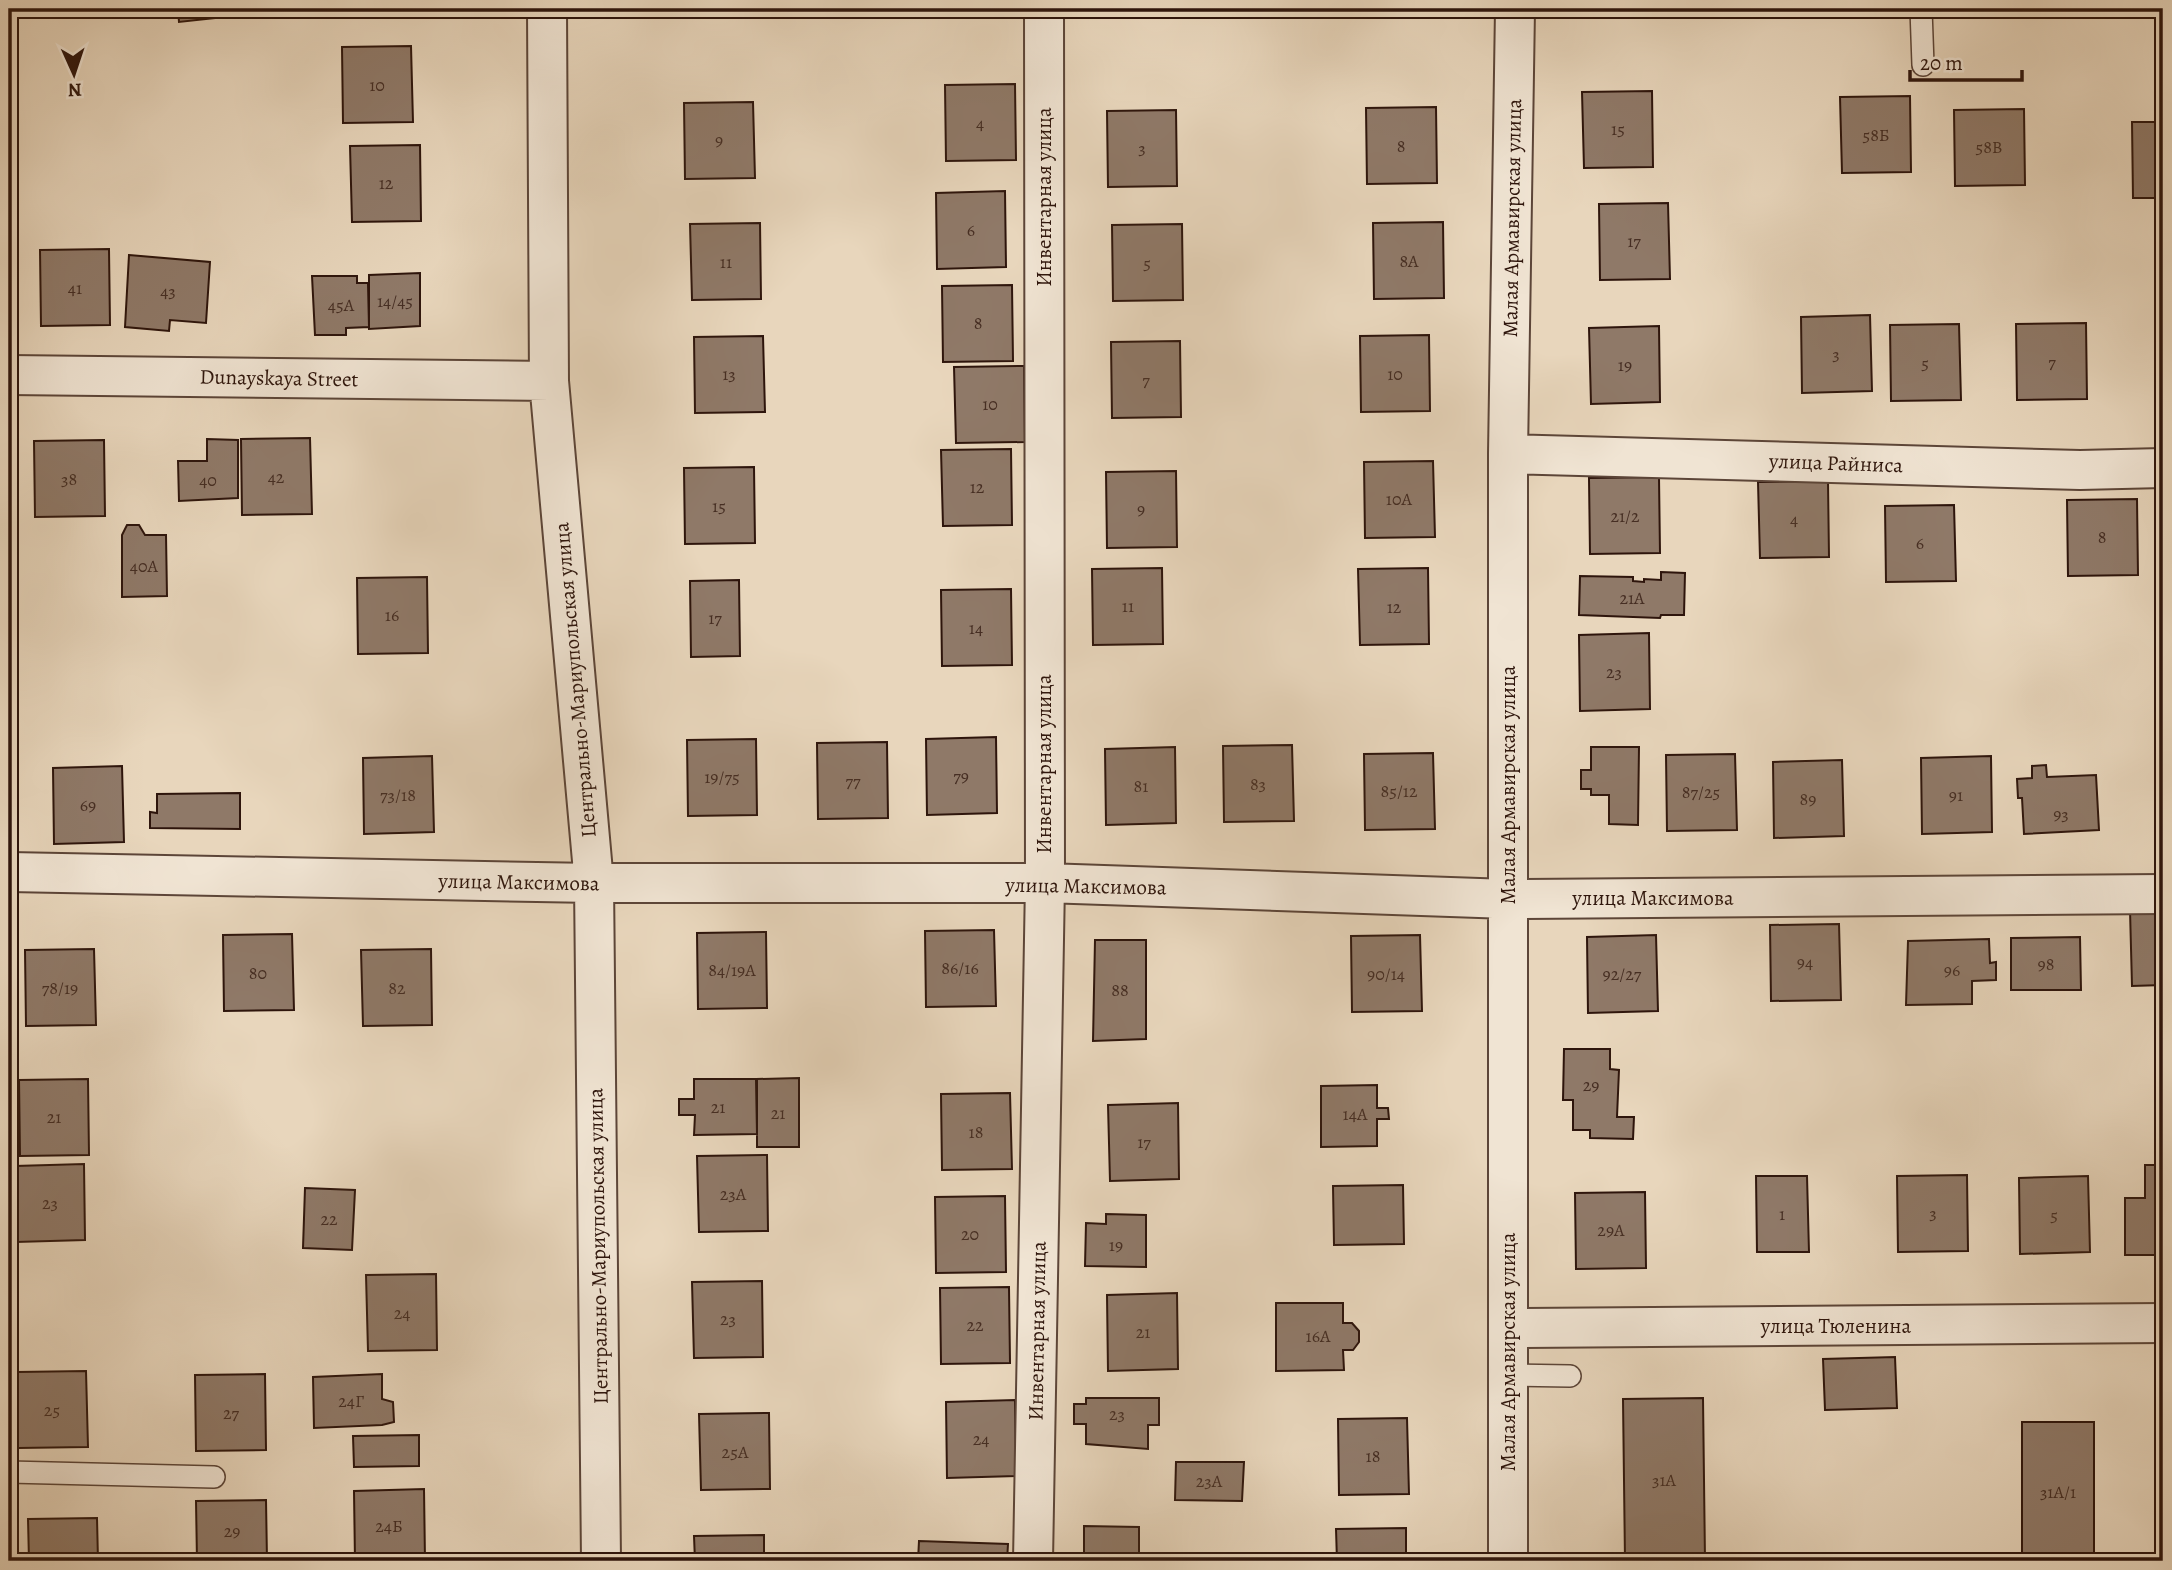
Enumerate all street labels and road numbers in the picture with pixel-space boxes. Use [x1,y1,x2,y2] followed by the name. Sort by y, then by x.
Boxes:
[1496,98,1528,338] street label: Малая Армавирская улица
[1030,107,1058,287] street label: Инвентарная улица
[199,363,359,393] street label: Dunayskaya Street
[1768,447,1904,479] street label: улица Райниса
[547,521,603,839] street label: Центрально-Мариупольская улица
[1494,665,1522,904] street label: Малая Армавирская улица
[1030,674,1058,854] street label: Инвентарная улица
[437,867,600,897] street label: улица Максимова
[1004,871,1167,901] street label: улица Максимова
[1571,884,1734,912] street label: улица Максимова
[581,1087,615,1404] street label: Центрально-Мариупольская улица
[1494,1232,1522,1471] street label: Малая Армавирская улица
[1021,1241,1053,1421] street label: Инвентарная улица
[1760,1312,1912,1340] street label: улица Тюленина

